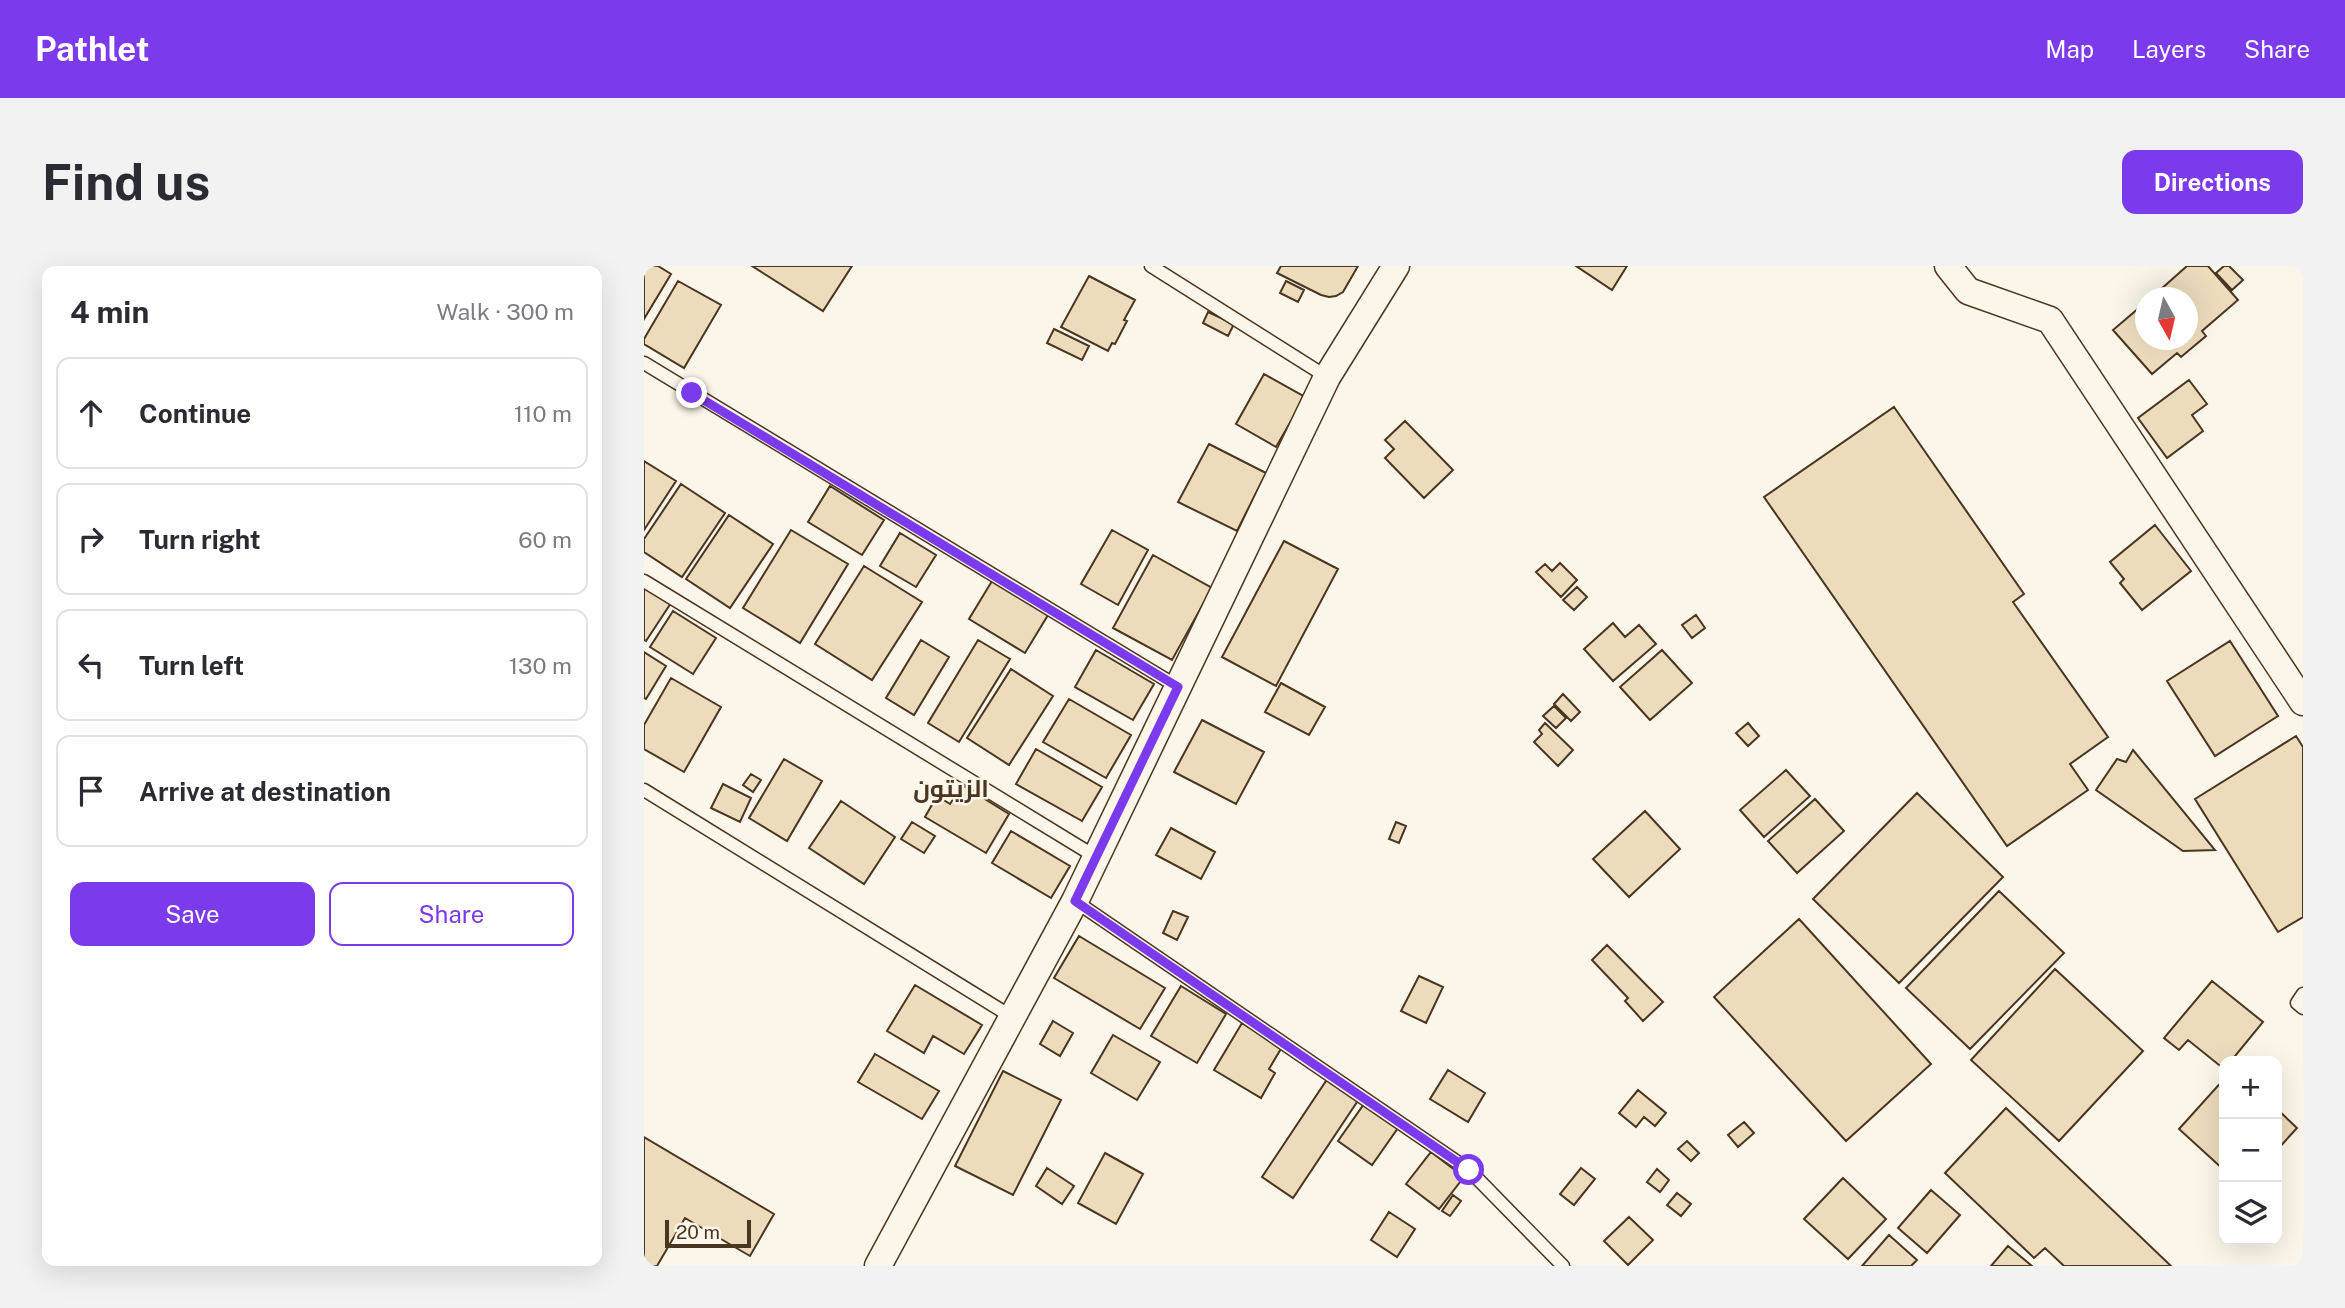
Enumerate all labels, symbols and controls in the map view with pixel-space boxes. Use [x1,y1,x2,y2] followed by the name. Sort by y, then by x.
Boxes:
[35,30,150,68] text: Pathlet
[2045,35,2094,63] text: Map
[2132,35,2206,63] text: Layers
[2244,35,2310,63] text: Share
[2122,150,2303,214] button: Directions
[42,153,210,211] text: Find us
[2135,287,2198,350] north arrow
[70,294,149,330] text: 4 min
[436,298,574,325] text: Walk · 300 m
[676,377,707,408] route end
[72,394,110,432] icon: ahead
[139,398,251,429] text: Continue
[514,400,572,427] text: 110 m
[72,520,110,558] icon: right
[139,524,261,555] text: Turn right
[518,526,572,553] text: 60 m
[72,646,110,684] icon: left
[139,650,244,681] text: Turn left
[509,652,572,679] text: 130 m
[72,772,110,810] icon: arrive
[913,774,989,803] district label: الزيتون
[139,776,391,807] text: Arrive at destination
[70,882,315,946] button: Save
[329,882,574,946] button: Share
[2219,1056,2282,1245] map controls
[2219,1056,2282,1119] button: +
[2219,1119,2282,1182] button: −
[1453,1154,1484,1185] route start
[2219,1182,2282,1245] button: layers
[665,1217,751,1249] scale bar
[676,1221,720,1243] text: 20 m

